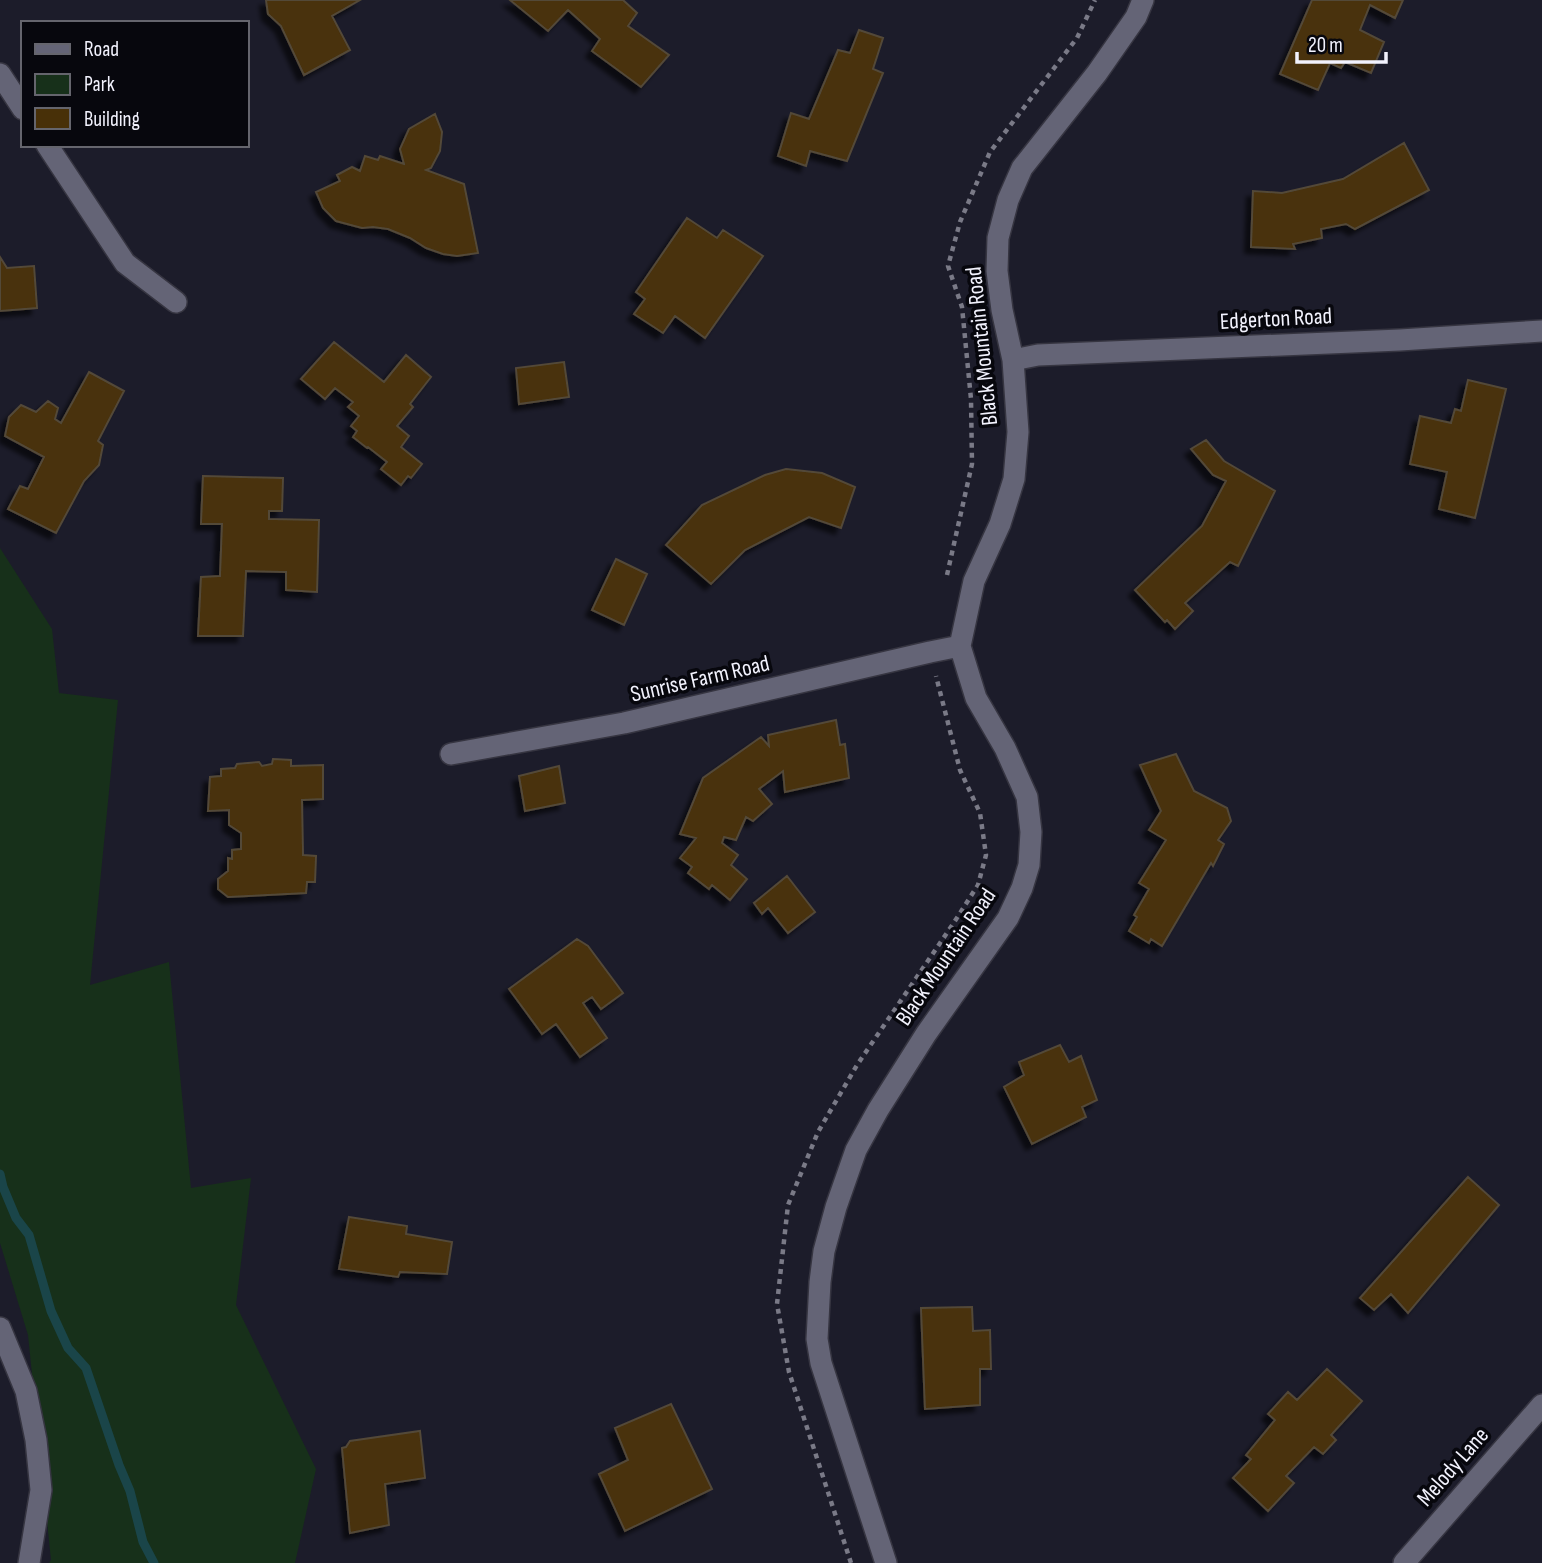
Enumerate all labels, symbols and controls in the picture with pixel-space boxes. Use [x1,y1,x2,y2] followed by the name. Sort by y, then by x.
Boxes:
[21,21,248,147] legend
[1297,21,1386,65] scale bar
[1308,33,1343,58] text: 20 m
[84,37,119,62] text: Road
[84,72,115,97] text: Park
[84,107,140,132] text: Building
[960,265,1004,427] street label: Black Mountain Road
[1219,302,1333,336] street label: Edgerton Road
[628,649,772,709] street label: Sunrise Farm Road
[890,883,1002,1031] street label: Black Mountain Road
[1411,1422,1495,1512] street label: Melody Lane

